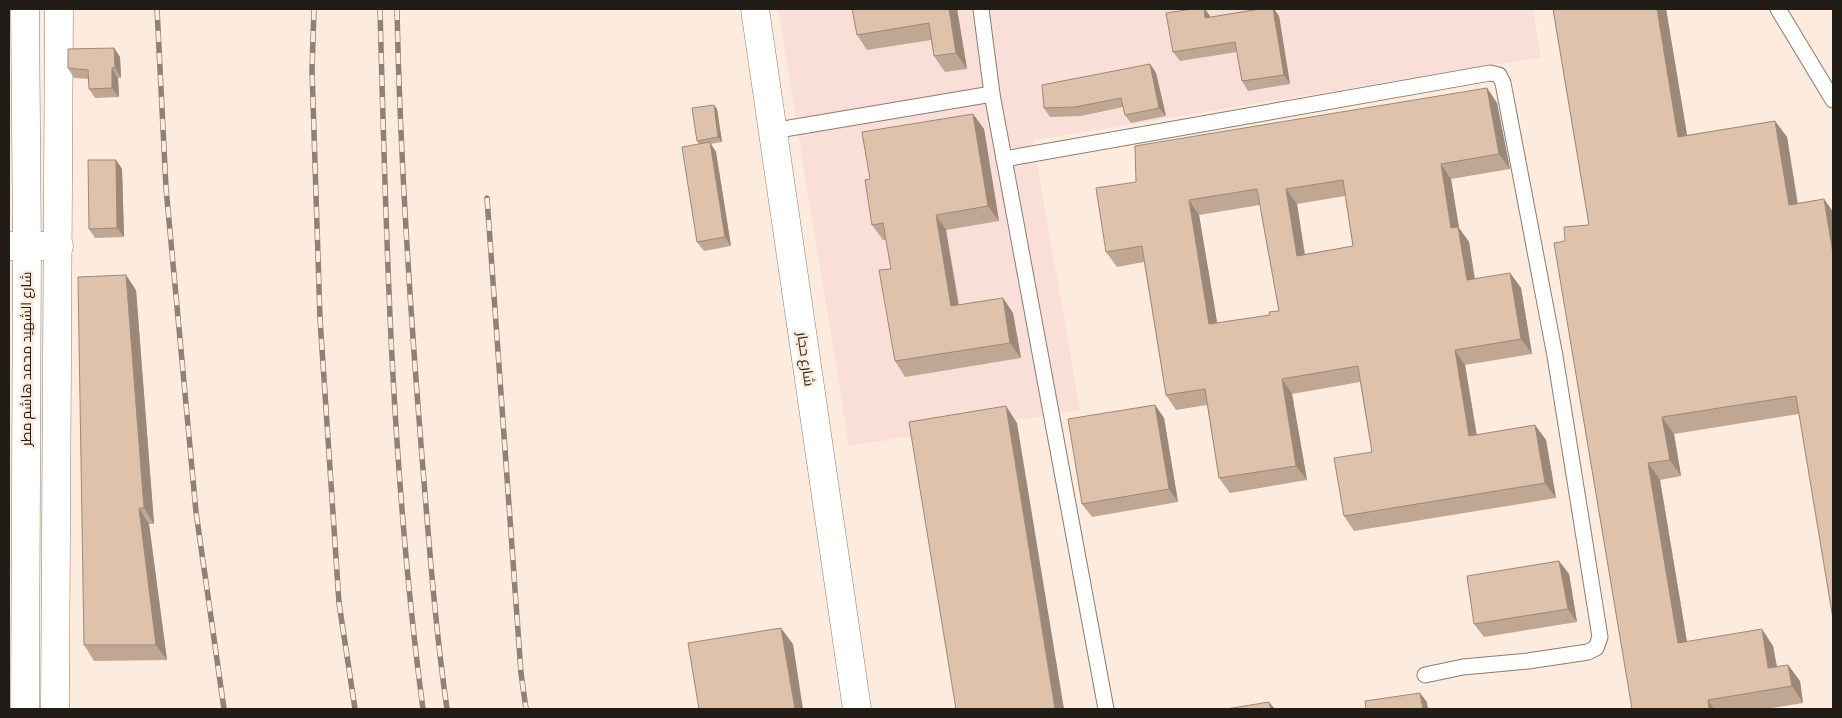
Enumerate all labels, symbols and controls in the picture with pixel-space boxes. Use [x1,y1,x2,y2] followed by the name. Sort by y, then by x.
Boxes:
[17,272,36,447] street label: شارع الشهيد محمد هاشم مطر
[793,330,819,387] street label: شارع حجار

